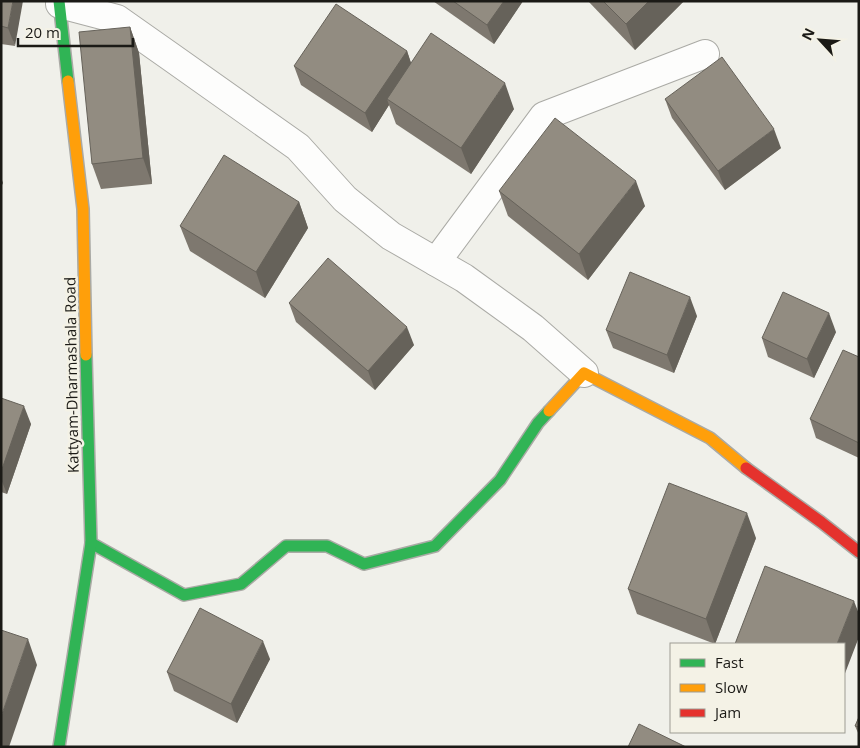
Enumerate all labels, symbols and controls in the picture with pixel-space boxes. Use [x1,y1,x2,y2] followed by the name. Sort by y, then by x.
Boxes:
[18,15,132,47] scale bar
[795,15,845,65] north arrow
[25,22,60,42] text: 20 m
[797,25,819,43] text: N
[59,277,83,473] street label: Kattyam-Dharmashala Road
[670,643,845,733] legend
[715,652,744,672] text: Fast
[715,677,748,697] text: Slow
[713,702,741,722] text: Jam

